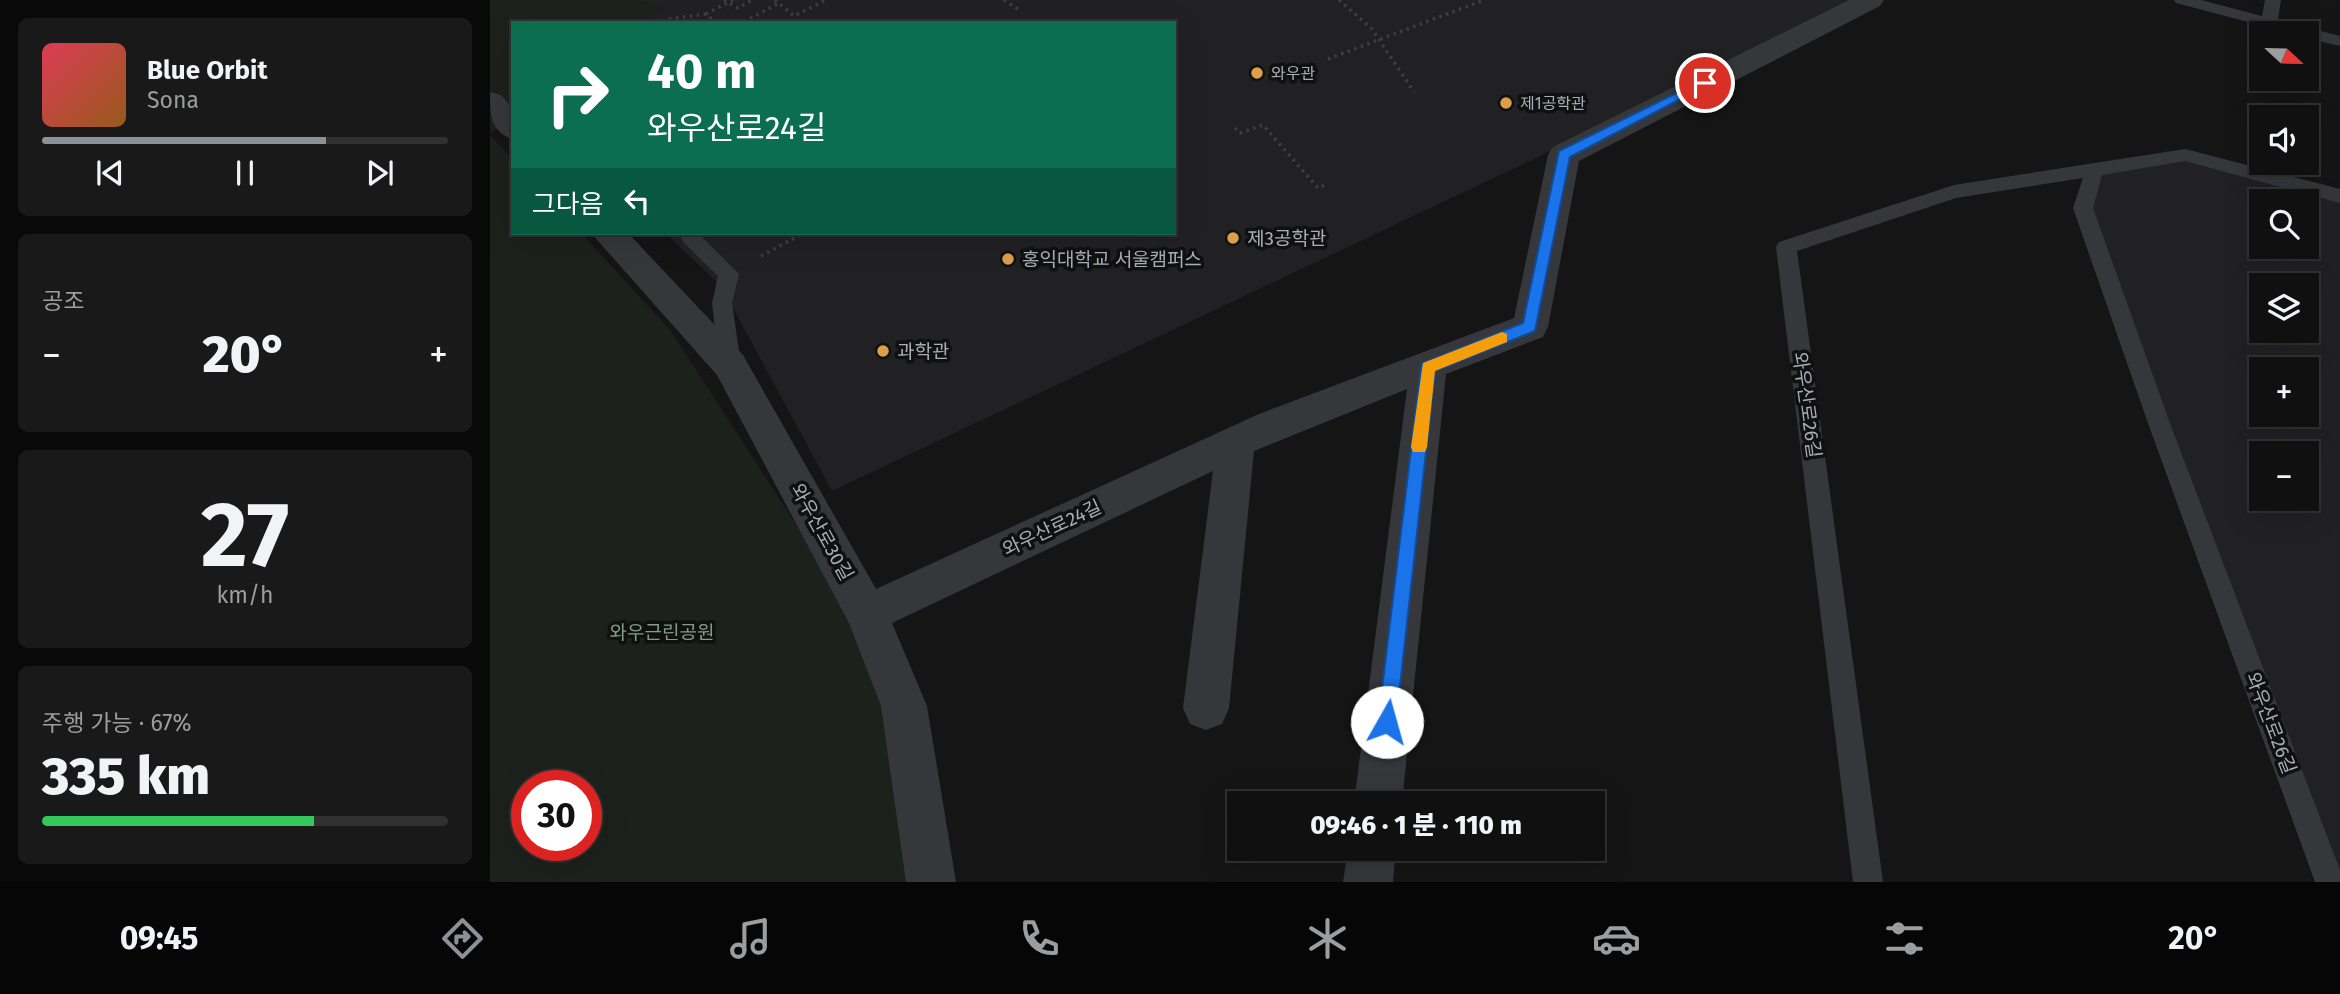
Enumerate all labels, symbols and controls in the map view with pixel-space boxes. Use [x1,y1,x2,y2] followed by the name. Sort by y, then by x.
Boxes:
[2249,21,2319,91] north arrow
[2249,21,2319,511] map controls
[647,42,756,101] text: 40 m
[532,49,623,140] icon: right
[1675,53,1735,113] pin
[147,55,267,86] text: Blue Orbit
[1271,64,1315,83] place label: 와우관
[1686,64,1724,102] icon: arrive
[1249,65,1265,81] marker: 와우관
[147,86,199,114] text: Sona
[1520,94,1586,113] place label: 제1공학관
[1498,95,1514,111] marker: 제1공학관
[2249,105,2319,175] button: sound
[647,109,826,147] text: 와우산로24길
[91,154,129,192] icon: previous
[226,154,264,192] icon: pause
[361,154,399,192] icon: next
[618,182,656,220] icon: left
[532,189,604,220] text: 그다음
[2249,189,2319,259] button: search
[1247,227,1326,250] place label: 제3공학관
[1225,230,1241,246] marker: 제3공학관
[1022,248,1202,271] place label: 홍익대학교 서울캠퍼스
[1000,251,1016,267] marker: 홍익대학교 서울캠퍼스
[2249,273,2319,343] button: layers
[42,287,84,315] text: 공조
[202,323,288,386] text: 20°
[42,332,61,378] text: −
[429,332,448,378] text: +
[897,340,949,363] place label: 과학관
[875,343,891,359] marker: 과학관
[1788,350,1826,460] street label: 와우산로26길
[2249,357,2319,427] button: +
[2249,441,2319,511] button: −
[786,479,858,585] street label: 와우산로30길
[201,481,289,590] text: 27
[999,495,1105,561] street label: 와우산로24길
[217,581,273,609] text: km/h
[610,621,714,644] park label: 와우근린공원
[2241,669,2301,777] street label: 와우산로26길
[1350,685,1424,759] position arrow
[42,709,192,737] text: 주행 가능 · 67%
[42,745,210,808] text: 335 km
[511,770,602,861] speed limit sign: 30
[1310,810,1522,841] text: 09:46 · 1 분 · 110 m
[438,914,487,963] icon: directions
[726,914,775,963] icon: music
[1015,914,1064,963] icon: phone
[1303,914,1352,963] icon: climate
[1592,914,1641,963] icon: car
[1880,914,1929,963] icon: filters
[120,919,198,957] text: 09:45
[2168,919,2220,957] text: 20°

